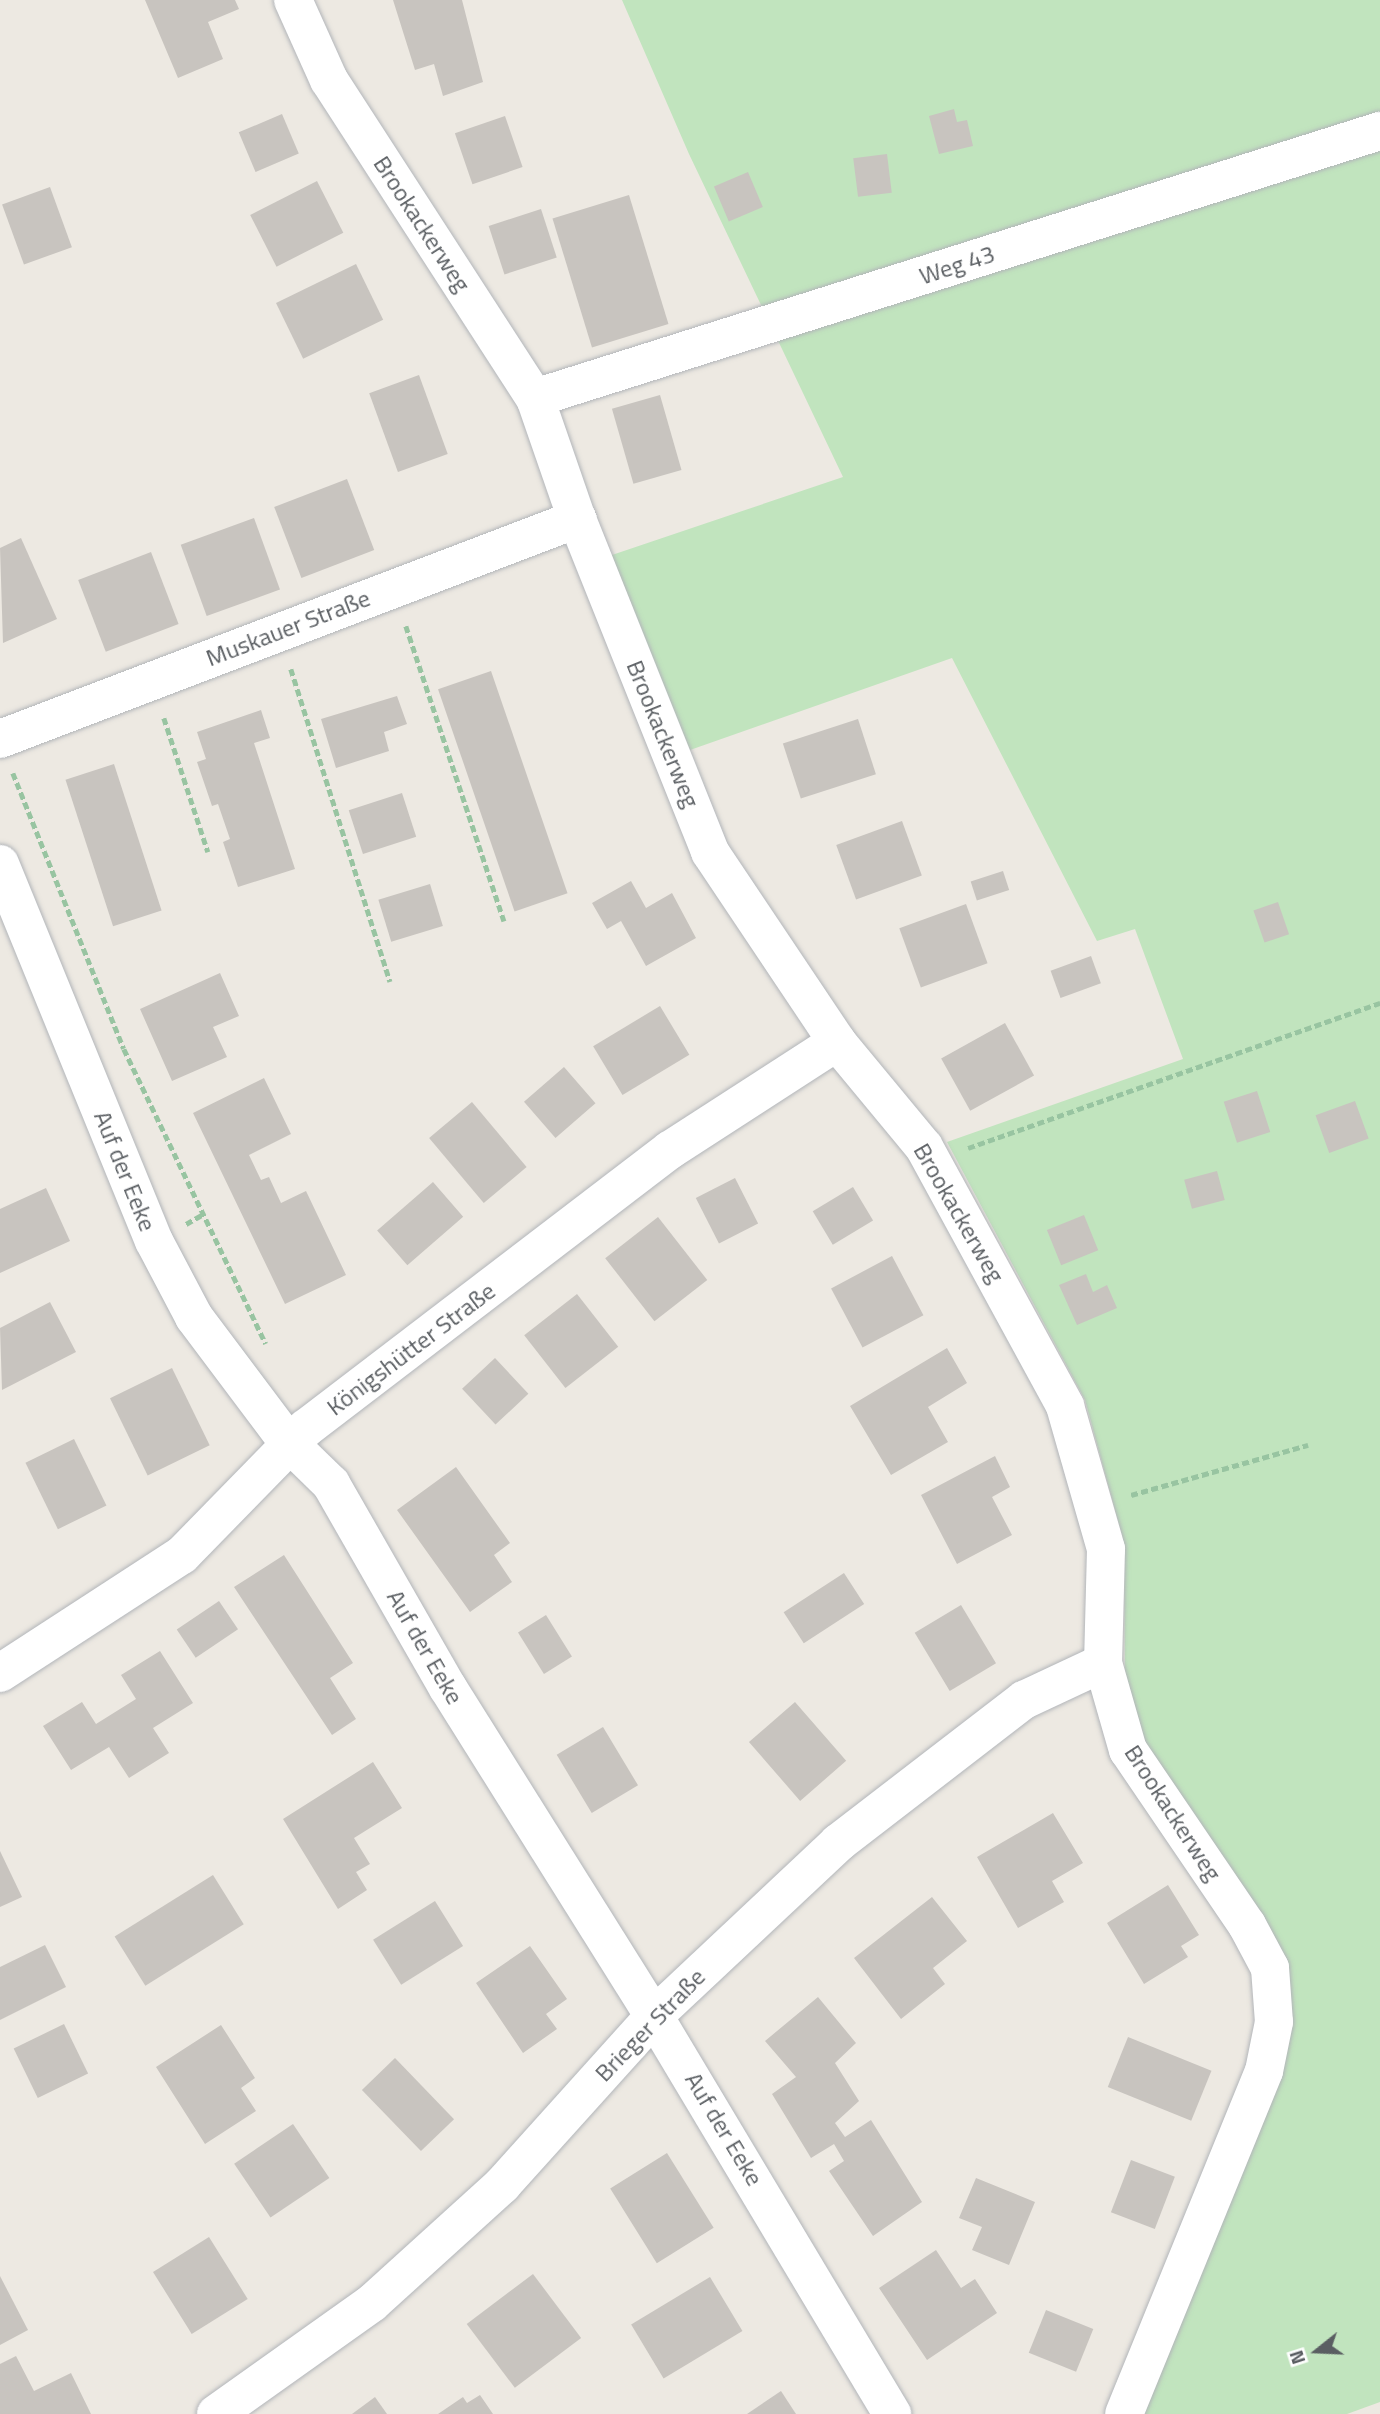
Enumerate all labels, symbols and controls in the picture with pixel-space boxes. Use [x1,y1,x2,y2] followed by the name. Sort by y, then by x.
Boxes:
[367,151,477,297] street label: Brookackerweg
[916,239,998,291] street label: Weg 43
[202,583,374,673] street label: Muskauer Straße
[620,656,706,812] street label: Brookackerweg
[88,1107,162,1235] street label: Auf der Eeke
[907,1138,1011,1288] street label: Brookackerweg
[321,1276,501,1422] street label: Königshütter Straße
[381,1585,469,1709] street label: Auf der Eeke
[1118,1740,1228,1886] street label: Brookackerweg
[589,1963,711,2087] street label: Brieger Straße
[679,2067,769,2191] street label: Auf der Eeke
[1282,2316,1352,2386] north arrow
[1281,2347,1312,2368] text: N

